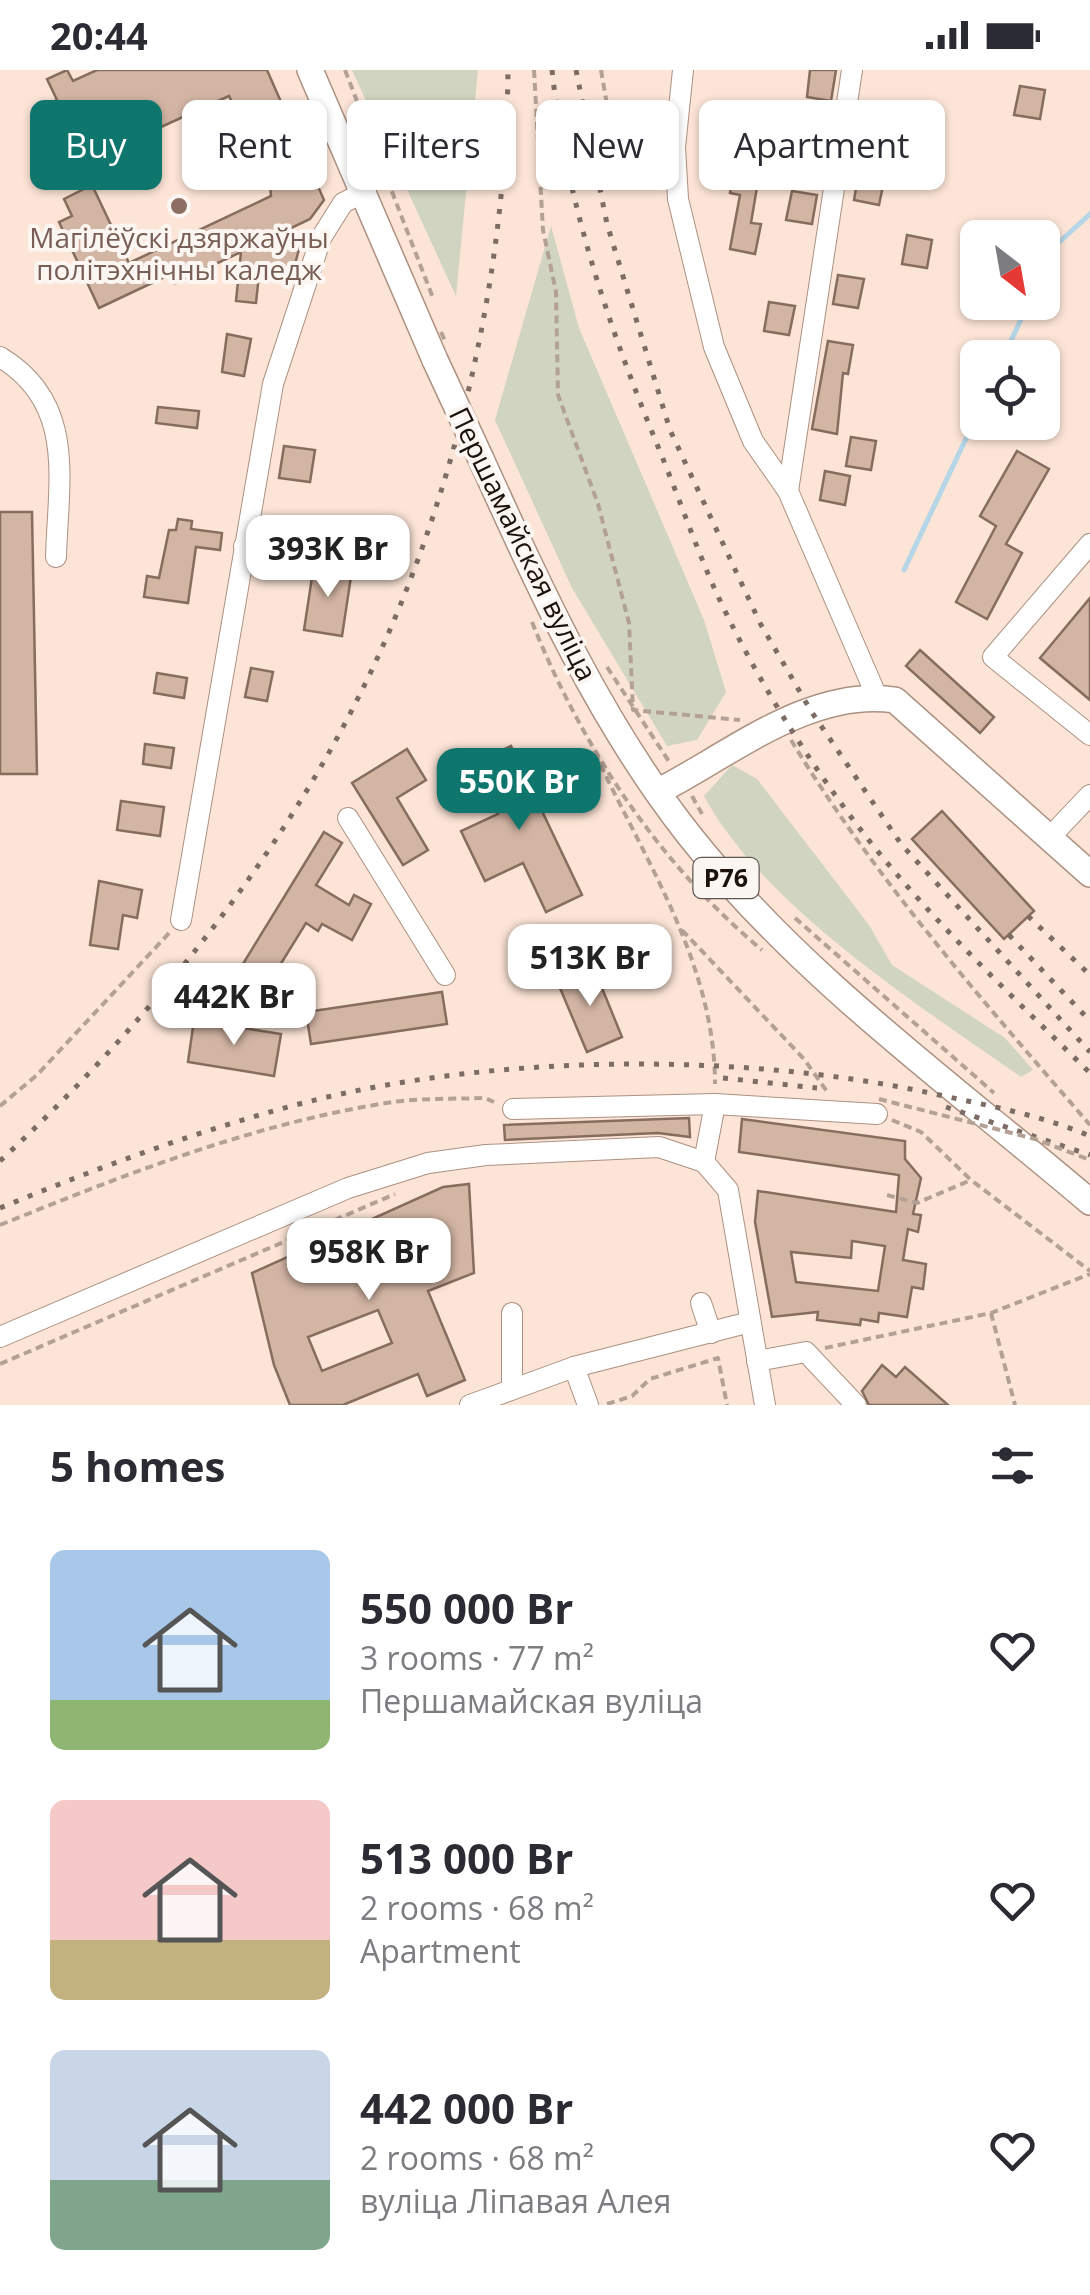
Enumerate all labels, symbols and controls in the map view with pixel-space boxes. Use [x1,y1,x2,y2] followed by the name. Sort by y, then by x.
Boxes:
[50,9,148,61] text: 20:44
[30,100,162,190] chip: Buy
[182,100,327,190] chip: Rent
[347,100,516,190] chip: Filters
[536,100,679,190] chip: New
[699,100,945,190] chip: Apartment
[168,195,190,217] marker: Магілёўскі дзяржаўны політэхнічны каледж
[29,218,329,288] place label: Магілёўскі дзяржаўны політэхнічны каледж
[960,220,1060,320] north arrow
[960,220,1060,440] map controls
[960,340,1060,440] button: locate
[441,400,607,687] street label: Першамайская вуліца
[236,515,420,600] pin: 393K Br
[268,526,388,569] text: 393K Br
[427,748,611,833] pin: 550K Br
[459,759,579,802] text: 550K Br
[694,858,758,898] road number: Р76
[498,924,682,1009] pin: 513K Br
[530,935,650,978] text: 513K Br
[142,963,326,1048] pin: 442K Br
[174,974,294,1017] text: 442K Br
[277,1218,461,1303] pin: 958K Br
[309,1229,429,1272] text: 958K Br
[50,1437,225,1494] text: 5 homes
[985,1438,1040,1493] icon: filters
[360,1579,573,1636] text: 550 000 Br
[130,1590,250,1710] icon: home
[985,1623,1040,1678] icon: heart
[360,1636,594,1679] text: 3 rooms · 77 m²
[360,1679,703,1722] text: Першамайская вуліца
[360,1829,573,1886] text: 513 000 Br
[130,1840,250,1960] icon: home
[985,1873,1040,1928] icon: heart
[360,1886,594,1929] text: 2 rooms · 68 m²
[360,1929,521,1972] text: Apartment
[360,2079,573,2136] text: 442 000 Br
[130,2090,250,2210] icon: home
[985,2123,1040,2178] icon: heart
[360,2136,594,2179] text: 2 rooms · 68 m²
[360,2179,672,2222] text: вуліца Ліпавая Алея

